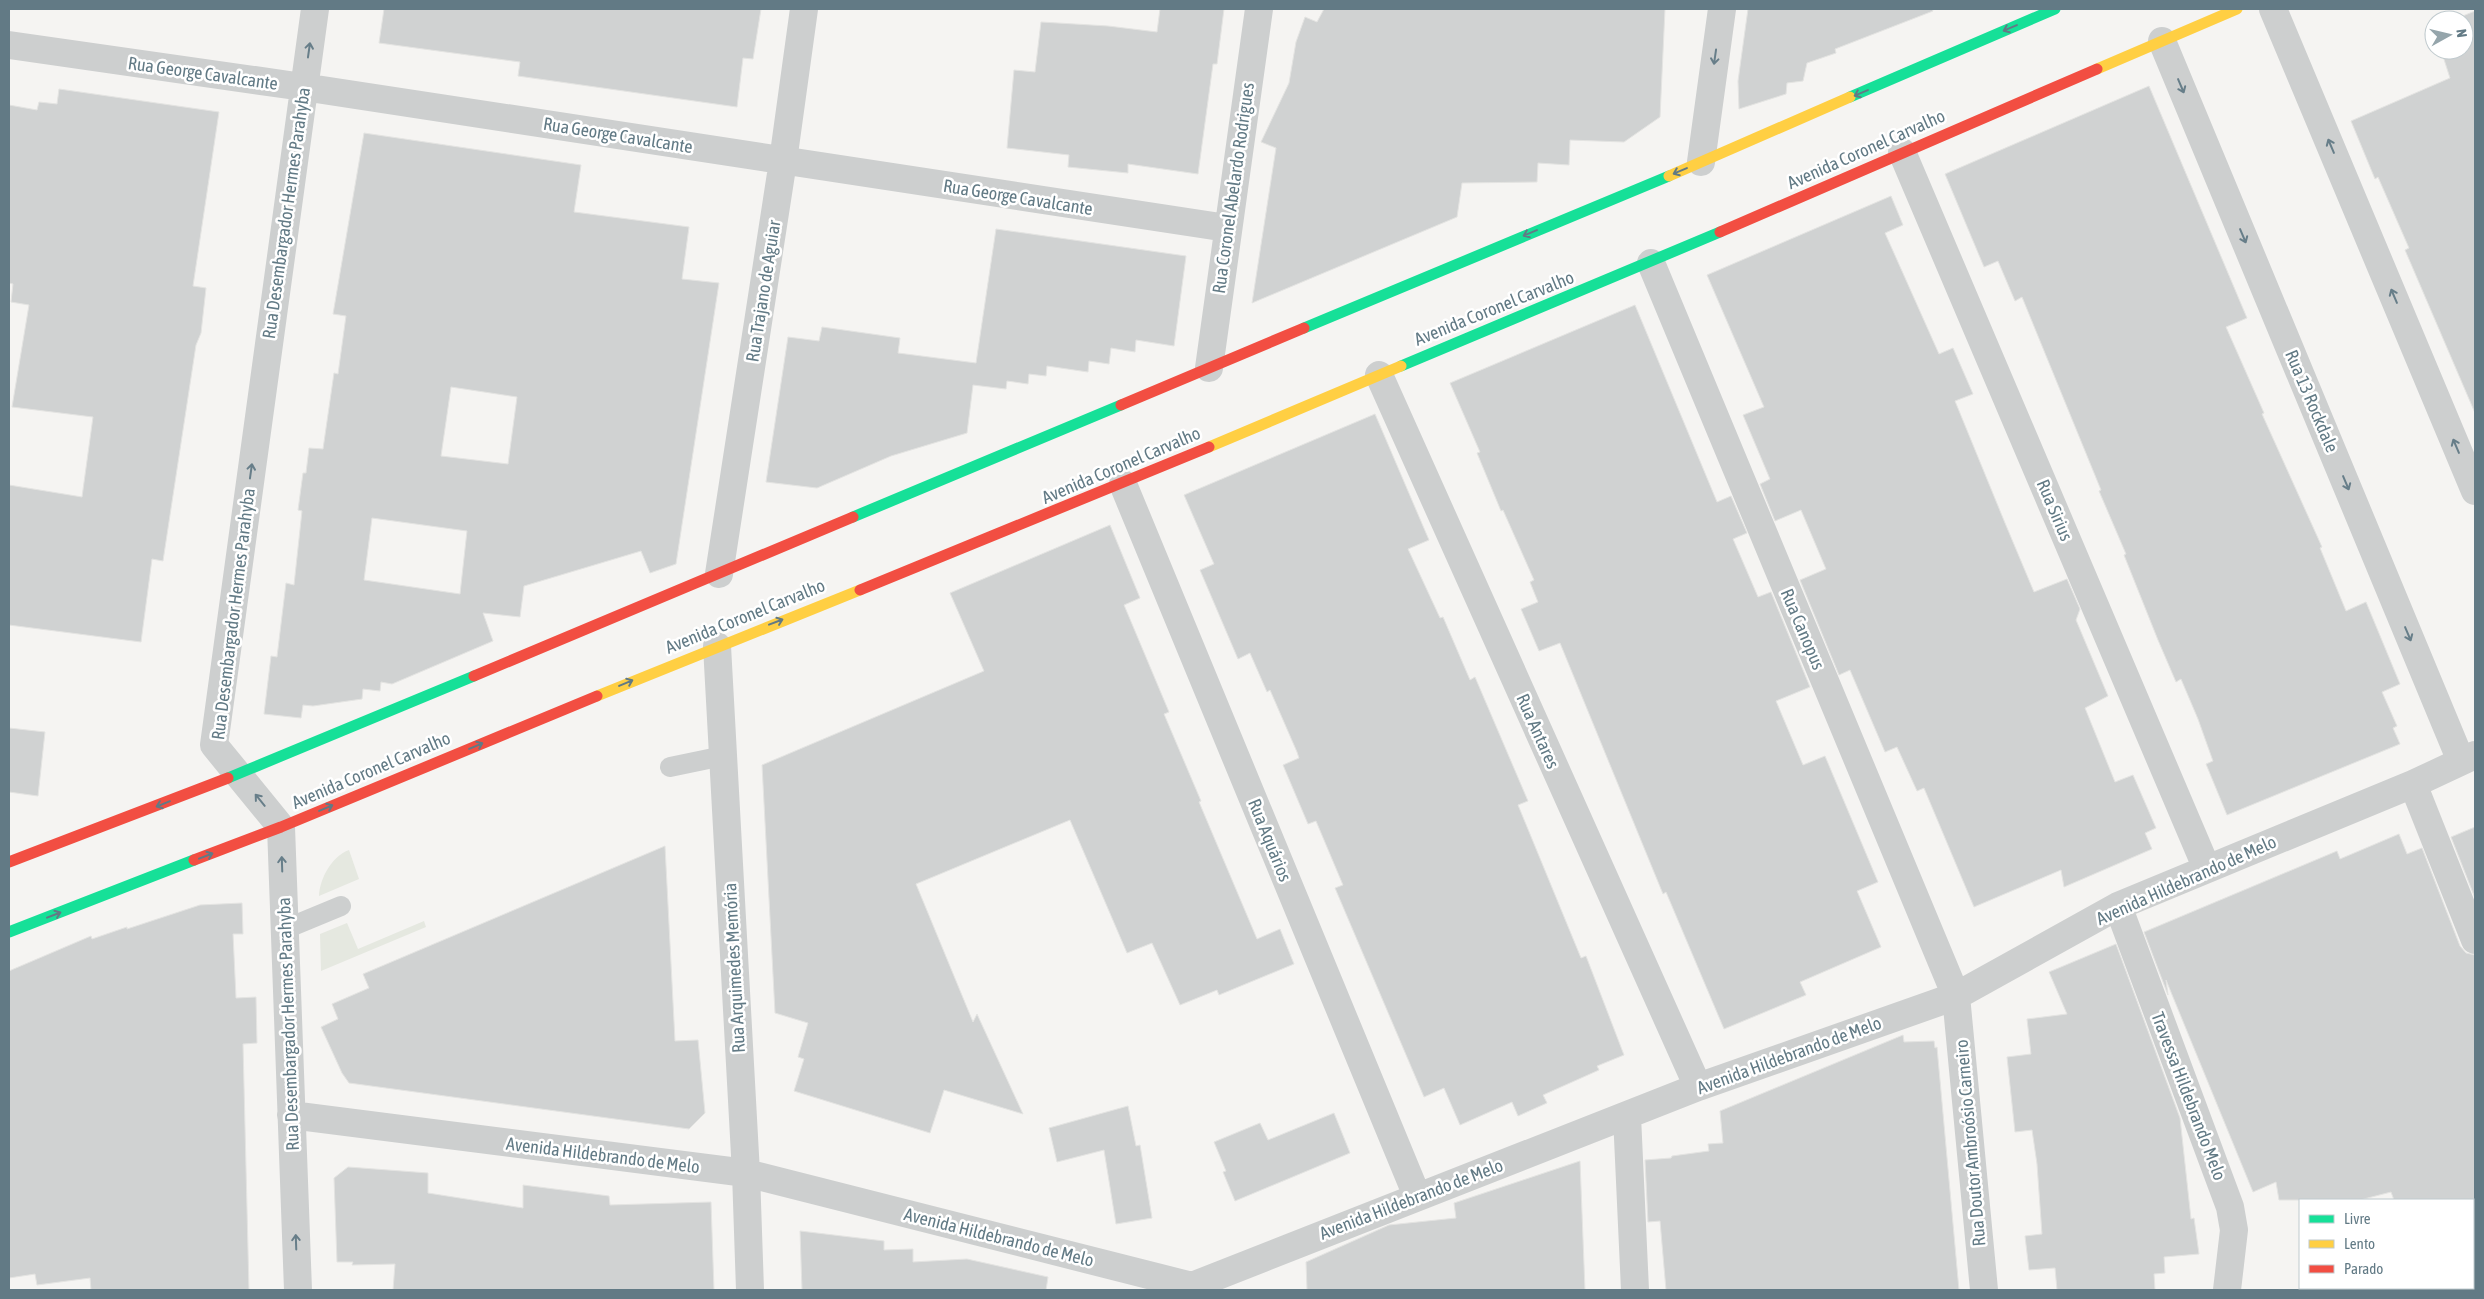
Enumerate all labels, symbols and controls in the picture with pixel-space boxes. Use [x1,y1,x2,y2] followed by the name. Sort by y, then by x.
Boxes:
[2424,10,2474,60] north arrow
[2003,24,2018,34] one-way arrow
[2453,28,2470,38] text: N
[304,42,314,58] one-way arrow
[1710,49,1720,65] one-way arrow
[127,52,279,94] street label: Rua George Cavalcante
[2177,79,2186,94] one-way arrow
[1208,81,1258,295] street label: Rua Coronel Abelardo Rodrigues
[258,86,314,340] street label: Rua Desembargador Hermes Parahyba
[1854,88,1869,98] one-way arrow
[1784,105,1948,193] street label: Avenida Coronel Carvalho
[542,113,694,157] street label: Rua George Cavalcante
[2325,139,2335,154] one-way arrow
[1673,166,1688,176] one-way arrow
[942,175,1094,219] street label: Rua George Cavalcante
[741,218,785,363] street label: Rua Trajano de Aguiar
[2239,228,2248,244] one-way arrow
[1523,229,1538,239] one-way arrow
[1411,266,1577,350] street label: Avenida Coronel Carvalho
[2388,289,2398,304] one-way arrow
[2281,347,2343,455] street label: Rua 13 Rockdale
[1039,422,1203,508] street label: Avenida Coronel Carvalho
[2451,439,2461,454] one-way arrow
[246,463,256,479] one-way arrow
[2033,476,2077,544] street label: Rua Sirius
[2342,476,2351,491] one-way arrow
[207,487,259,741] street label: Rua Desembargador Hermes Parahyba
[662,574,828,658] street label: Avenida Coronel Carvalho
[1777,585,1829,673] street label: Rua Canopus
[768,617,783,627] one-way arrow
[2405,626,2414,641] one-way arrow
[618,678,633,688] one-way arrow
[1512,690,1564,772] street label: Rua Antares
[289,727,453,813] street label: Avenida Coronel Carvalho
[468,740,483,750] one-way arrow
[254,794,265,807] one-way arrow
[1244,796,1296,884] street label: Rua Aquários
[156,800,172,809] one-way arrow
[317,803,333,812] one-way arrow
[2093,831,2279,929] street label: Avenida Hildebrando de Melo
[198,851,213,860] one-way arrow
[277,856,287,872] one-way arrow
[719,883,749,1053] street label: Rua Arquimedes Memória
[273,897,303,1151] street label: Rua Desembargador Hermes Parahyba
[46,909,61,919] one-way arrow
[2147,1009,2231,1183] street label: Travessa Hildebrando Melo
[1694,1012,1884,1098] street label: Avenida Hildebrando de Melo
[1950,1039,1990,1247] street label: Rua Doutor Ambroósio Carneiro
[505,1133,701,1177] street label: Avenida Hildebrando de Melo
[1316,1154,1506,1244] street label: Avenida Hildebrando de Melo
[2299,1199,2474,1289] legend
[902,1203,1096,1271] street label: Avenida Hildebrando de Melo
[2344,1210,2371,1227] text: Livre
[291,1234,301,1250] one-way arrow
[2344,1235,2375,1252] text: Lento
[2344,1260,2383,1277] text: Parado

